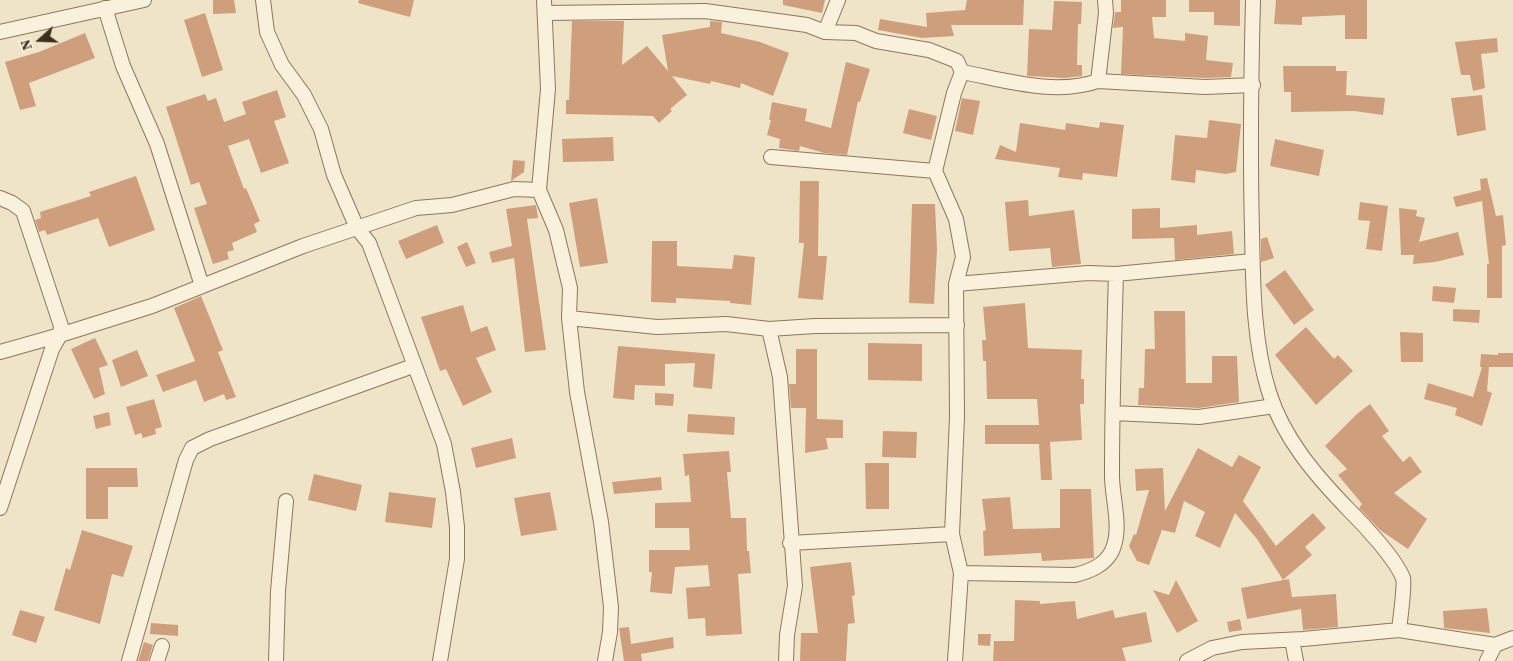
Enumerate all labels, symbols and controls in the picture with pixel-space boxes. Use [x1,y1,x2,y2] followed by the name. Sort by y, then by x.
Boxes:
[15,15,65,65] north arrow
[15,37,37,53] text: N

